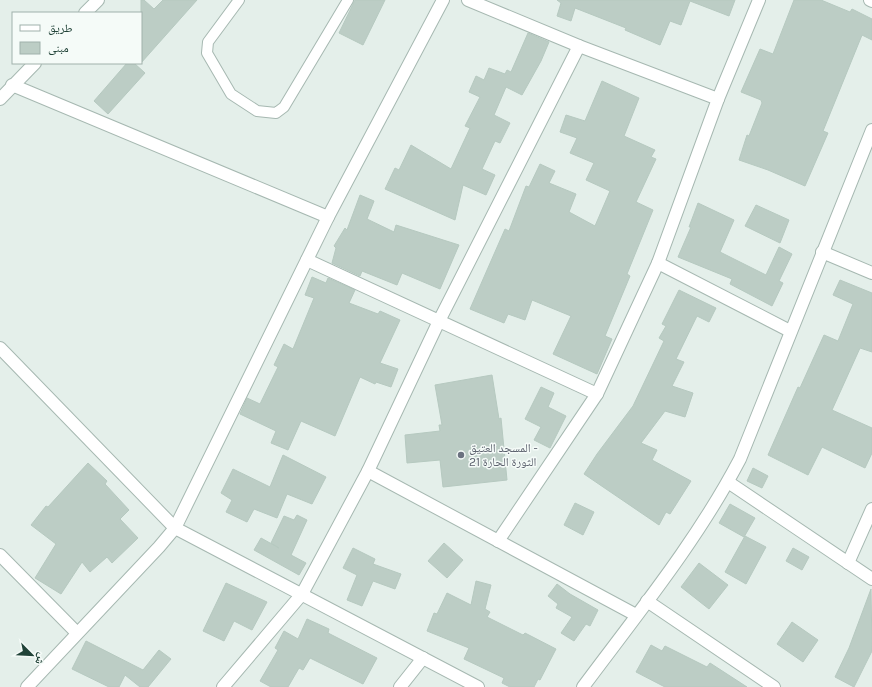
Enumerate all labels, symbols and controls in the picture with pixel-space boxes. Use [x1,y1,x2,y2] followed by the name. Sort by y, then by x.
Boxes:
[12,12,142,64] legend
[48,21,73,35] text: طريق
[48,41,69,55] text: مبنى
[469,441,538,469] place label: المسجد العتيق - الثورة الحارة 21
[456,450,466,460] marker: المسجد العتيق - الثورة الحارة 21
[12,635,52,675] north arrow
[31,650,49,667] text: ش

